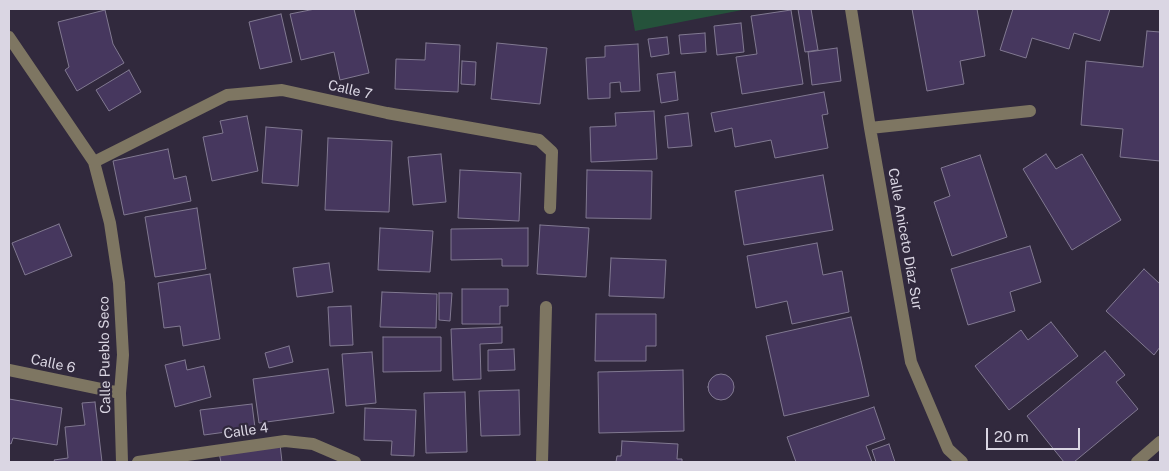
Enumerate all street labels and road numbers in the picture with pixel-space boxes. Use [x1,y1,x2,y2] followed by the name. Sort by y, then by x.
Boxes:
[326,77,374,103] street label: Calle 7
[884,167,926,311] street label: Calle Aniceto Díaz Sur
[96,296,114,414] street label: Calle Pueblo Seco
[29,351,77,377] street label: Calle 6
[222,420,270,442] street label: Calle 4

